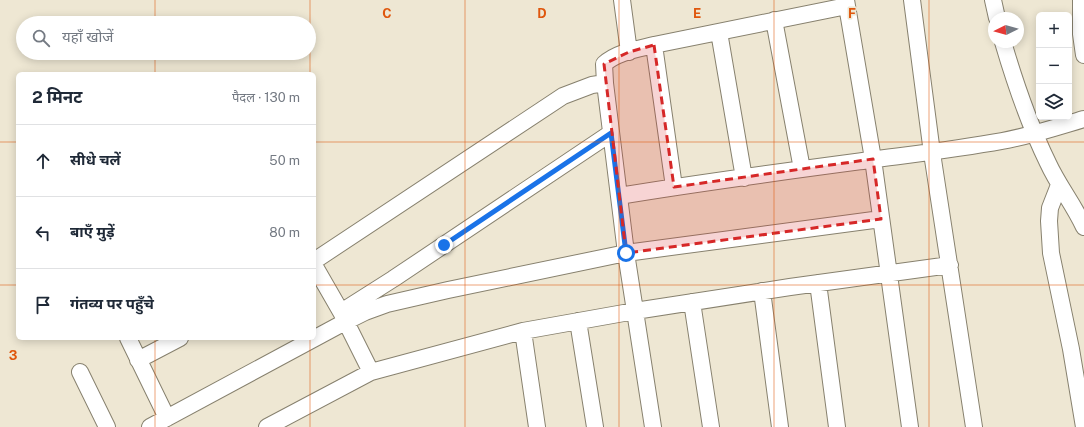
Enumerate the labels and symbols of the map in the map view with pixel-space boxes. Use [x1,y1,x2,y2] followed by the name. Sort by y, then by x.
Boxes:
[382,6,392,21] text: C
[537,6,547,21] text: D
[693,6,701,21] text: E
[848,6,856,21] text: F
[988,12,1024,48] north arrow
[435,236,453,254] route end
[617,244,635,262] route start
[9,348,18,363] text: 3

